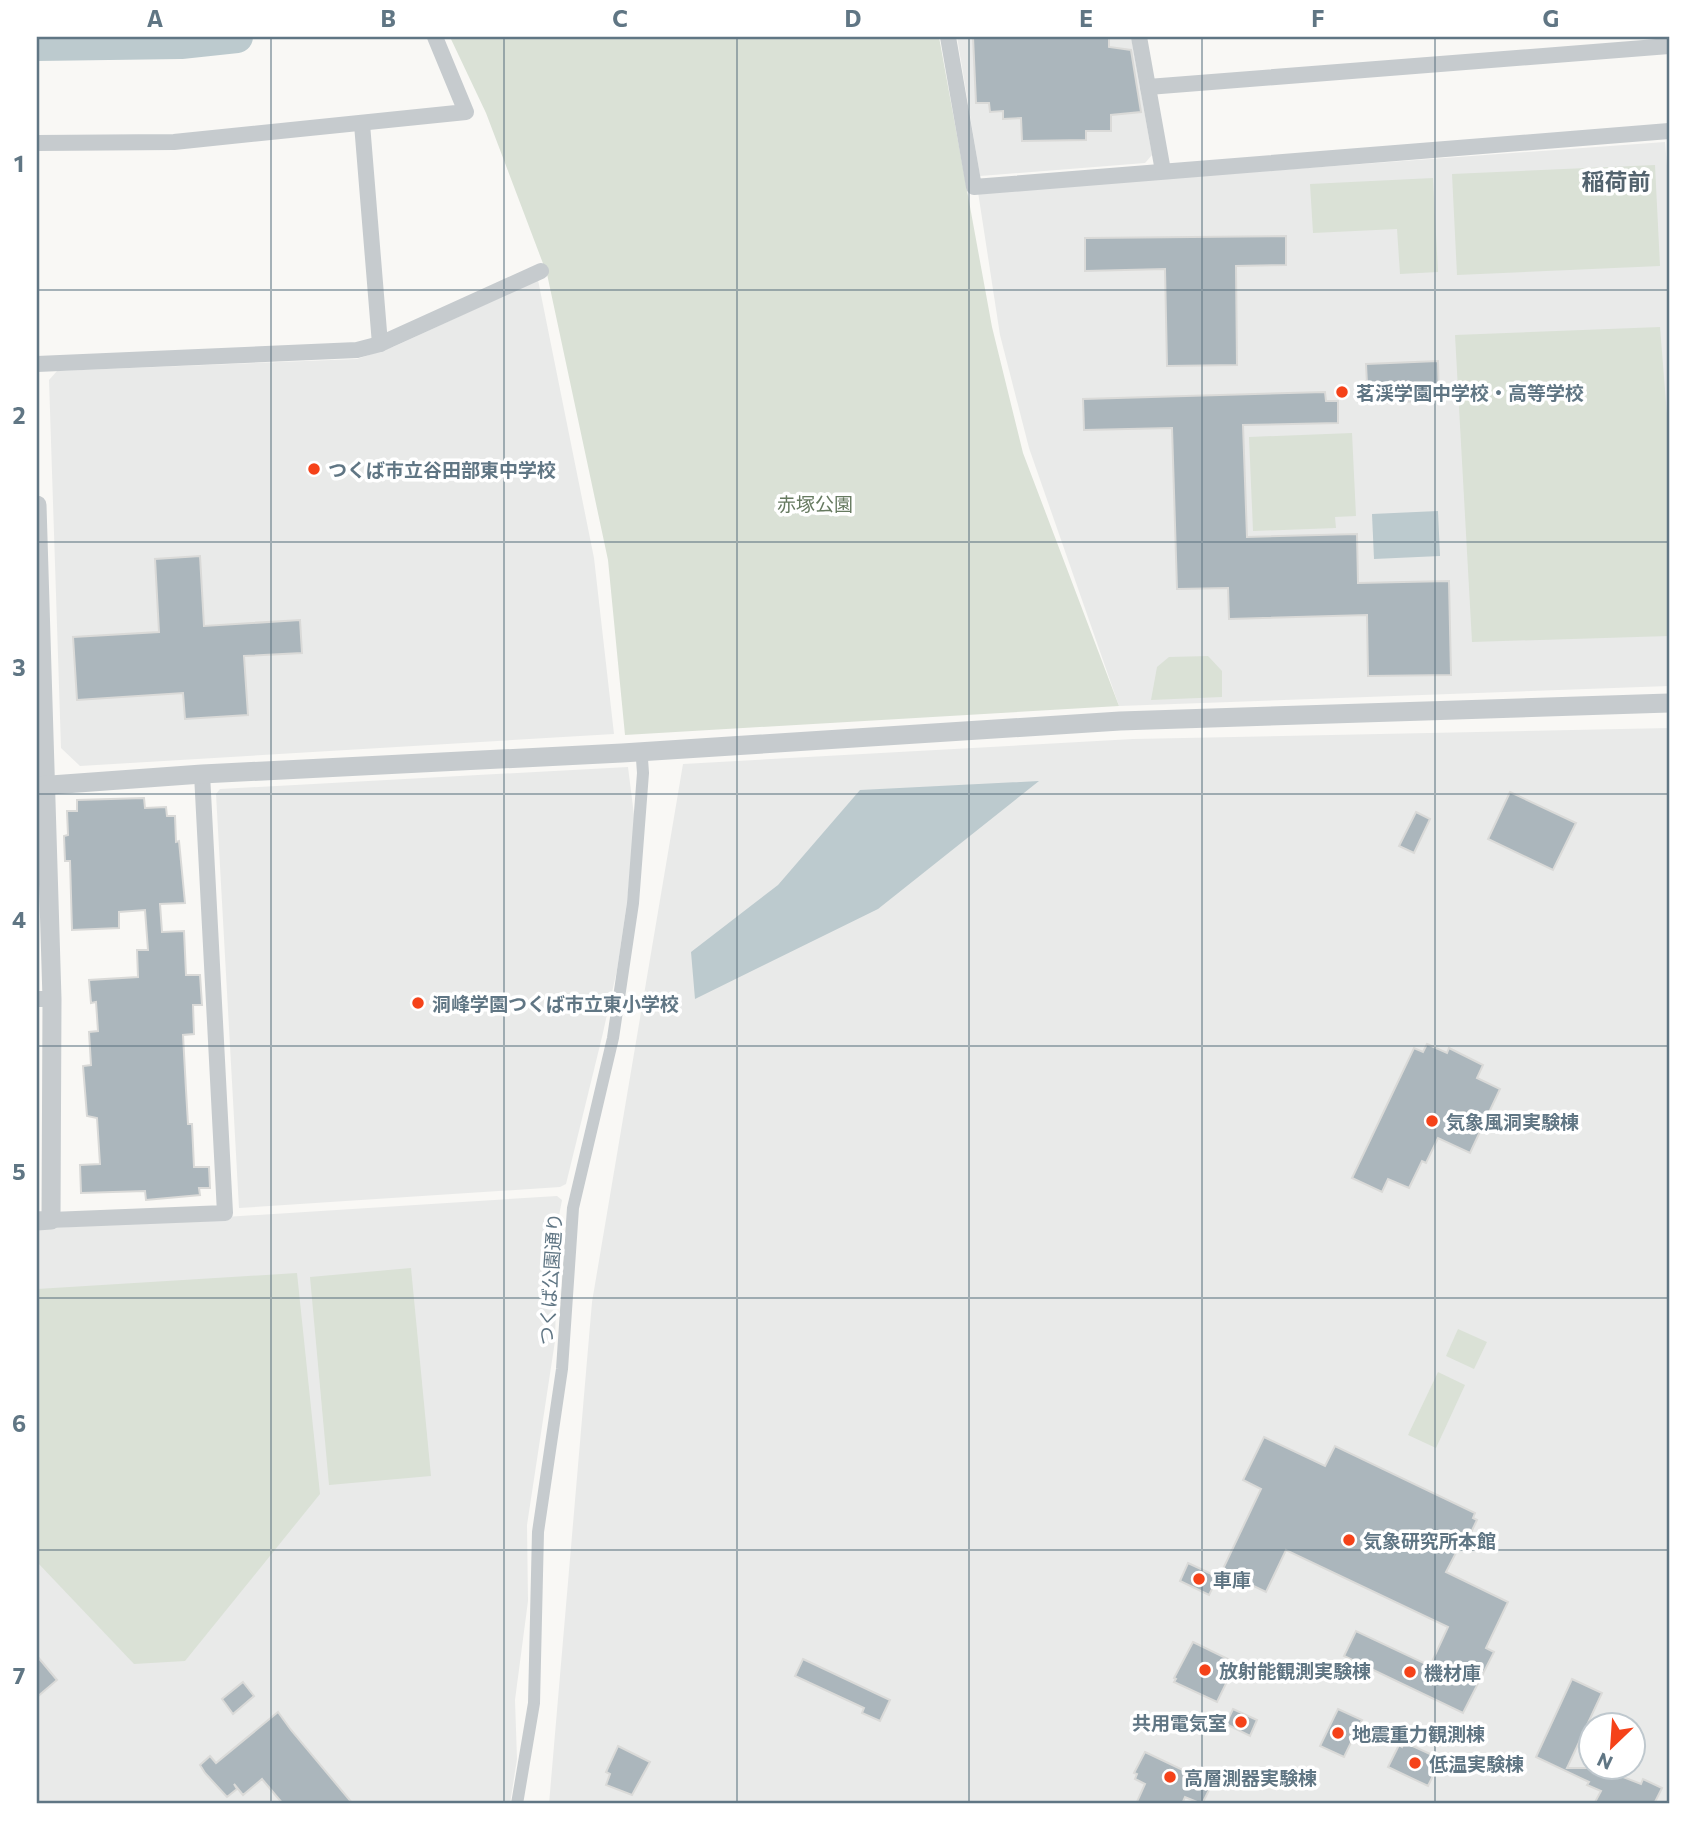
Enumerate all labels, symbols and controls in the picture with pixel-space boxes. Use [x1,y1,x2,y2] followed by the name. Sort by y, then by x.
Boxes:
[147,4,164,32] text: A
[380,4,396,32] text: B
[612,4,628,32] text: C
[845,4,862,32] text: D
[1079,4,1093,32] text: E
[1311,4,1325,32] text: F
[1543,4,1559,32] text: G
[14,149,24,177] text: 1
[1582,167,1651,195] district label: 稲荷前
[1356,381,1584,404] place label: 茗渓学園中学校・高等学校
[1334,384,1350,400] marker: 茗渓学園中学校・高等学校
[12,401,26,429] text: 2
[328,458,556,481] place label: つくば市立谷田部東中学校
[306,461,322,477] marker: つくば市立谷田部東中学校
[777,492,853,515] park label: 赤塚公園
[12,653,26,681] text: 3
[12,905,26,933] text: 4
[432,992,679,1015] place label: 洞峰学園つくば市立東小学校
[410,995,426,1011] marker: 洞峰学園つくば市立東小学校
[1446,1110,1579,1133] place label: 気象風洞実験棟
[1424,1113,1440,1129] marker: 気象風洞実験棟
[12,1157,26,1185] text: 5
[534,1212,566,1346] street label: つくば公園通り
[12,1409,26,1437] text: 6
[1363,1529,1496,1552] place label: 気象研究所本館
[1341,1532,1357,1548] marker: 気象研究所本館
[1213,1568,1251,1591] place label: 車庫
[1191,1571,1207,1587] marker: 車庫
[1219,1659,1371,1682] place label: 放射能観測実験棟
[13,1661,25,1689] text: 7
[1424,1661,1481,1684] place label: 機材庫
[1197,1662,1213,1678] marker: 放射能観測実験棟
[1402,1664,1418,1680] marker: 機材庫
[1132,1711,1227,1734] place label: 共用電気室
[1576,1712,1646,1782] north arrow
[1233,1714,1249,1730] marker: 共用電気室
[1352,1722,1485,1745] place label: 地震重力観測棟
[1330,1725,1346,1741] marker: 地震重力観測棟
[1593,1748,1616,1775] text: N
[1429,1752,1524,1775] place label: 低温実験棟
[1407,1755,1423,1771] marker: 低温実験棟
[1184,1766,1317,1789] place label: 高層測器実験棟
[1162,1769,1178,1785] marker: 高層測器実験棟

